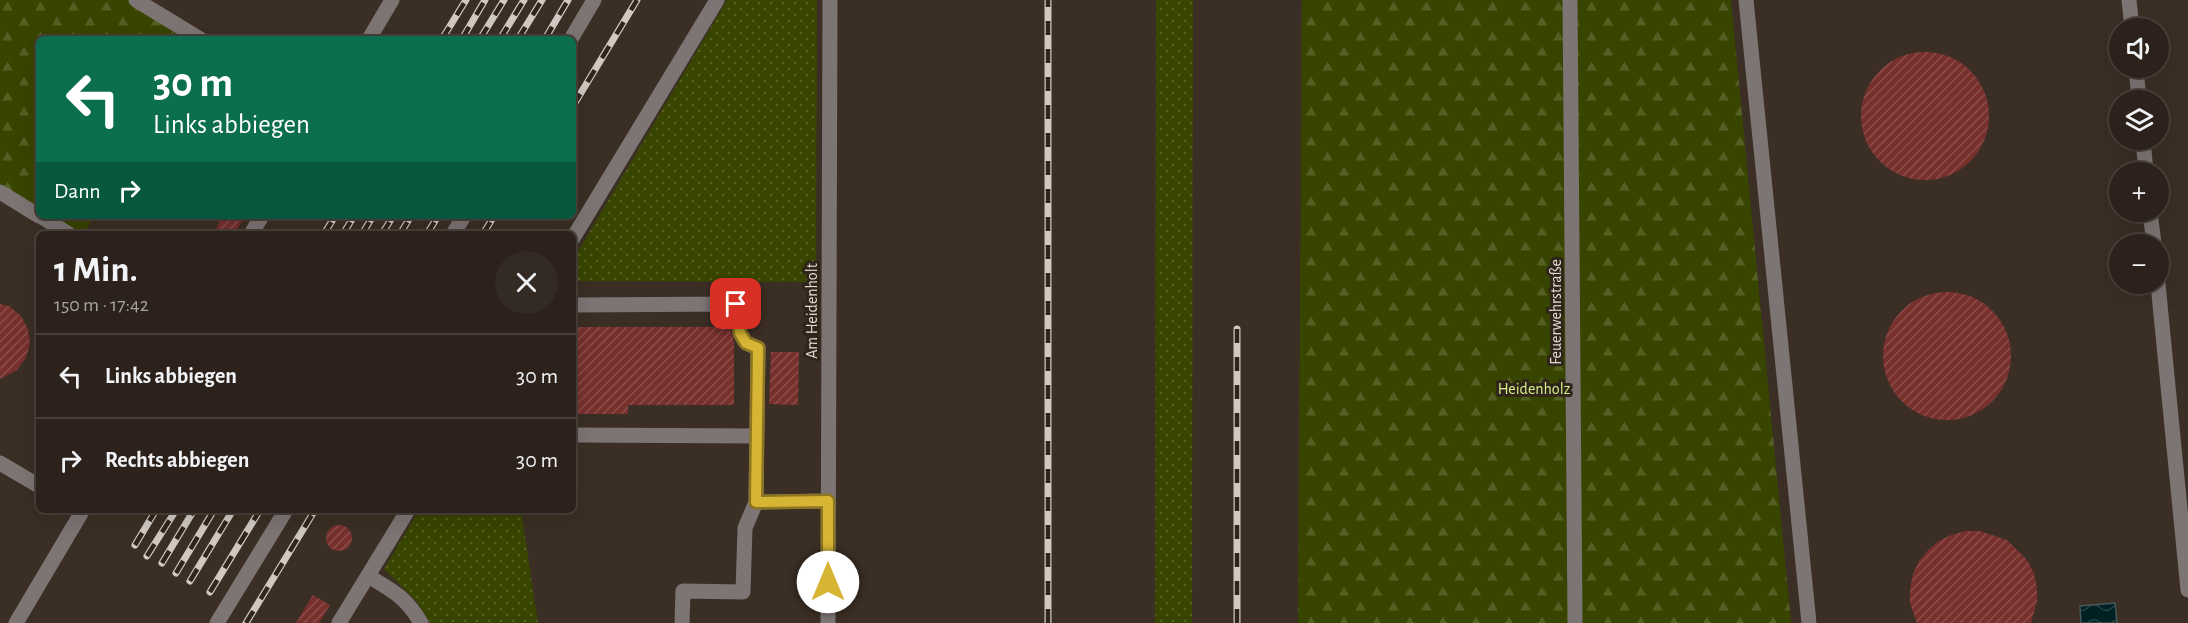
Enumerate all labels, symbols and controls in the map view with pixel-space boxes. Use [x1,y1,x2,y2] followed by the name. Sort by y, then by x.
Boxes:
[2109,18,2169,294] map controls
[2109,18,2169,78] button: sound
[54,60,132,138] icon: left
[153,62,233,104] text: 30 m
[2109,90,2169,150] button: layers
[153,111,310,138] text: Links abbiegen
[2109,162,2169,222] button: +
[113,174,146,207] icon: right
[54,180,101,202] text: Dann
[2109,234,2169,294] button: −
[495,251,558,314] button: close
[54,252,138,288] text: 1 Min.
[1548,259,1564,365] street label: Feuerwehrstraße
[804,263,820,359] street label: Am Heidenholt
[710,278,761,329] pin
[719,287,752,320] icon: arrive
[54,295,149,315] text: 150 m · 17:42
[54,360,87,393] icon: left
[105,365,237,387] text: Links abbiegen
[516,365,558,387] text: 30 m
[1498,381,1571,397] park label: Heidenholz
[54,444,87,477] icon: right
[105,449,249,471] text: Rechts abbiegen
[516,449,558,471] text: 30 m
[796,550,860,614] position arrow

